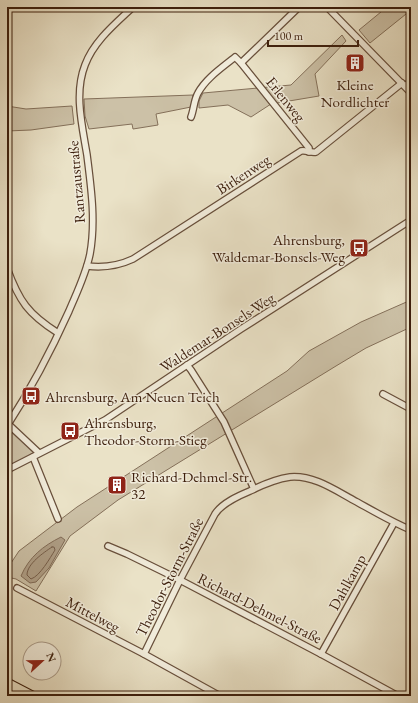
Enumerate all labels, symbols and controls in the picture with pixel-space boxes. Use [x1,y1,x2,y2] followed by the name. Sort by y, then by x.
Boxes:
[268,22,358,48] scale bar
[274,28,304,44] text: 100 m
[344,52,366,74] building icon: Kleine Nordlichter
[262,73,310,126] street label: Erlenweg
[321,75,389,111] place label: Kleine Nordlichter
[63,140,89,224] street label: Rantzaustraße
[213,149,274,198] street label: Birkenweg
[212,230,345,266] place label: Ahrensburg, Waldemar-Bonsels-Weg
[348,237,370,259] bus stop icon: Ahrensburg, Waldemar-Bonsels-Weg
[156,288,278,376] street label: Waldemar-Bonsels-Weg
[20,385,42,407] bus stop icon: Ahrensburg, Am Neuen Teich
[44,387,220,406] place label: Ahrensburg, Am Neuen Teich
[83,413,207,449] place label: Ahrensburg, Theodor-Storm-Stieg
[59,420,81,442] bus stop icon: Ahrensburg, Theodor-Storm-Stieg
[131,467,252,503] place label: Richard-Dehmel-Str. 32
[106,474,128,496] building icon: Richard-Dehmel-Str. 32
[131,514,207,640] street label: Theodor-Storm-Straße
[324,550,370,613] street label: Dahlkamp
[195,568,326,648] street label: Richard-Dehmel-Straße
[63,592,124,636] street label: Mittelweg
[22,641,62,681] north arrow
[43,651,59,664] text: N

